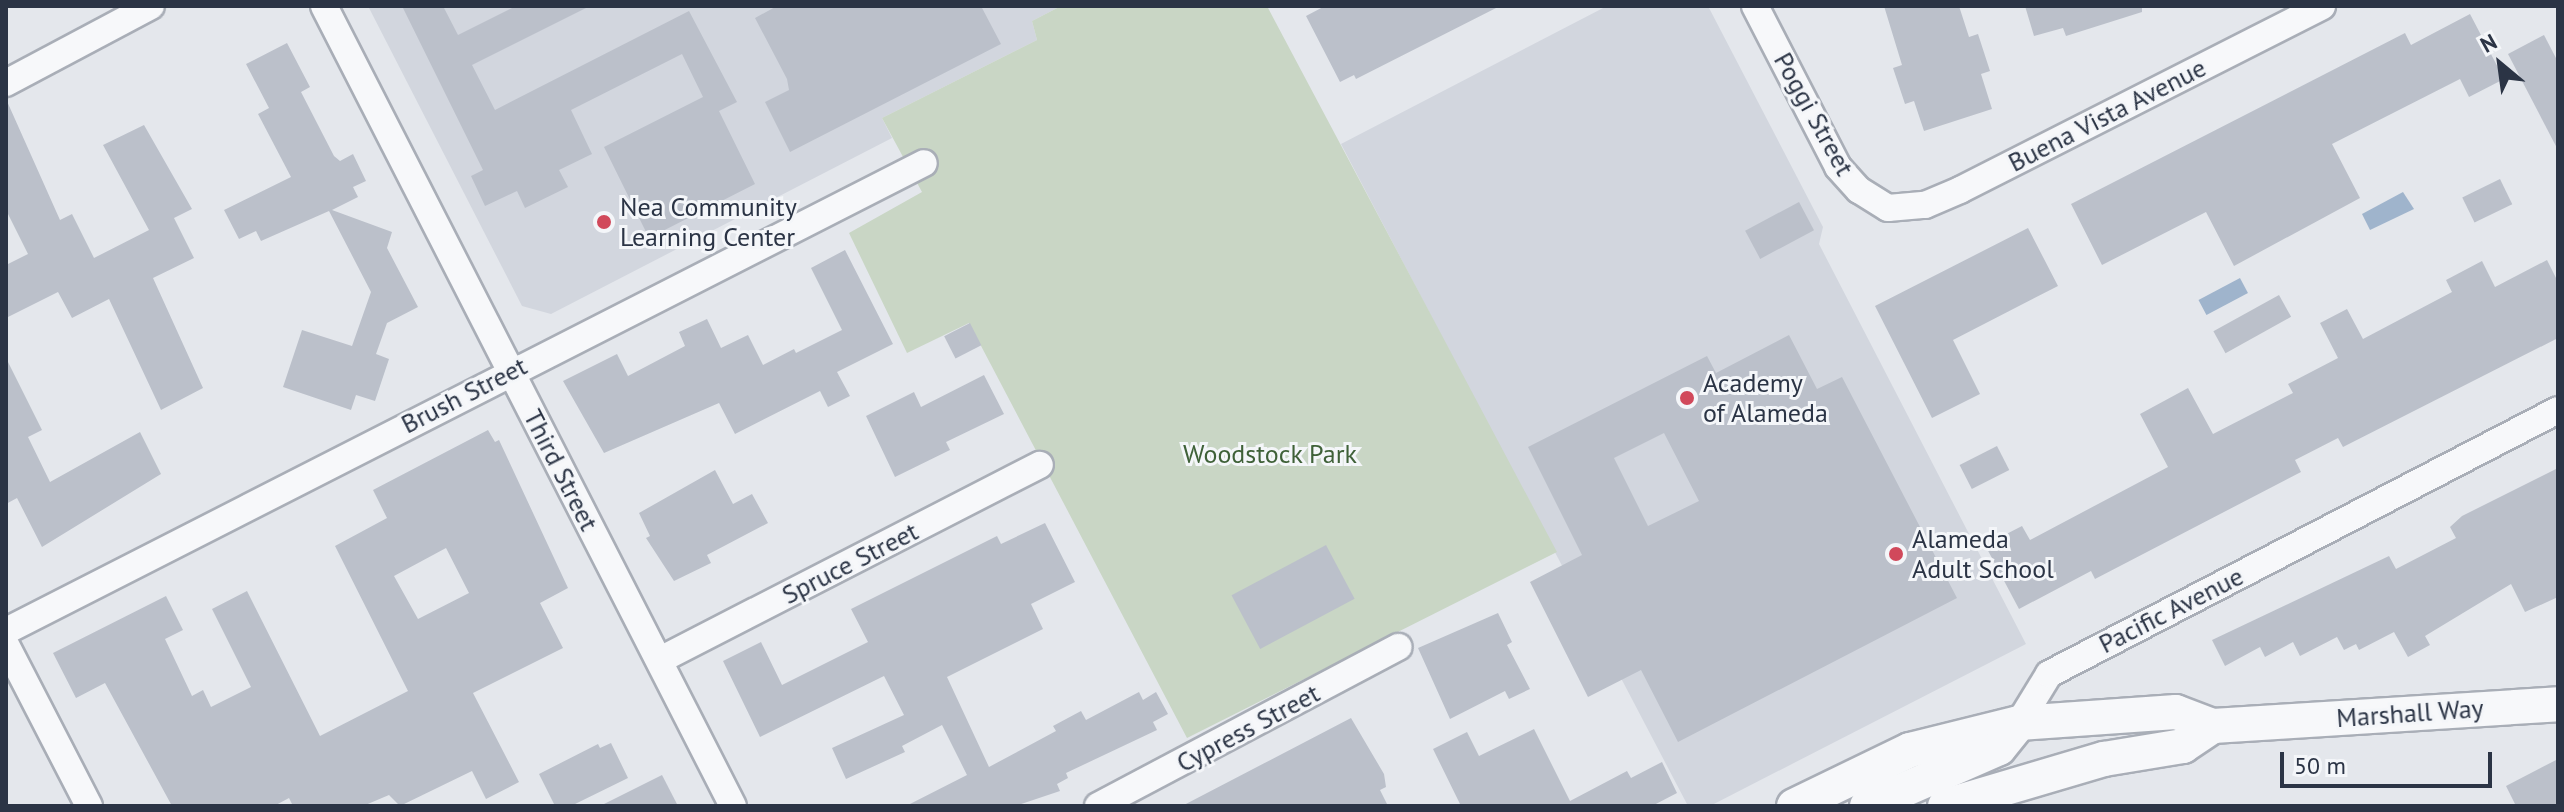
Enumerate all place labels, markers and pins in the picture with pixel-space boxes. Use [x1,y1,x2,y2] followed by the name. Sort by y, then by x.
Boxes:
[620,191,797,252] place label: Nea Community Learning Center
[595,213,613,231] marker: Nea Community Learning Center
[1703,367,1829,428] place label: Academy of Alameda
[1678,389,1696,407] marker: Academy of Alameda
[1912,523,2054,584] place label: Alameda Adult School
[1887,545,1905,563] marker: Alameda Adult School

